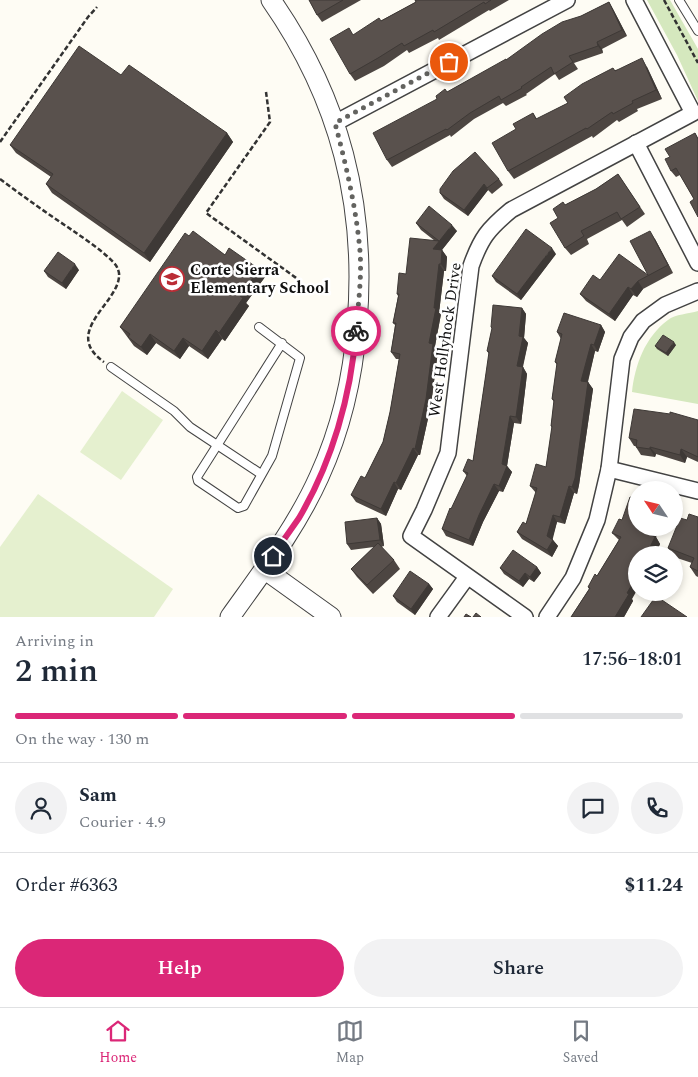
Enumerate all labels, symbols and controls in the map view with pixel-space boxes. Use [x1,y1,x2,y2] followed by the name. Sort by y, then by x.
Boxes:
[428,41,470,83] pin
[435,48,463,76] icon: bag
[190,258,329,300] place label: Corte Sierra Elementary School
[422,261,468,419] street label: West Hollyhock Drive
[159,266,185,292] school or university icon: Corte Sierra Elementary School
[331,306,381,356] courier
[342,317,370,345] icon: bike
[628,481,682,536] north arrow
[628,481,683,601] map controls
[252,535,294,577] pin
[259,542,287,570] icon: home
[628,546,683,601] button: layers
[15,629,94,653] text: Arriving in
[582,645,683,674] text: 17:56–18:01
[15,647,98,696] text: 2 min
[15,727,149,751] text: On the way · 130 m
[79,781,117,810] text: Sam
[15,782,67,834] button: person
[567,782,619,834] button: chat
[631,782,683,834] button: phone
[79,810,166,834] text: Courier · 4.9
[15,871,118,900] text: Order #6363
[625,871,683,900] text: $11.24
[15,939,344,997] button: Help
[354,939,683,997] button: Share
[99,1017,137,1068] tab: Home
[336,1017,364,1068] tab: Map
[563,1017,599,1068] tab: Saved

